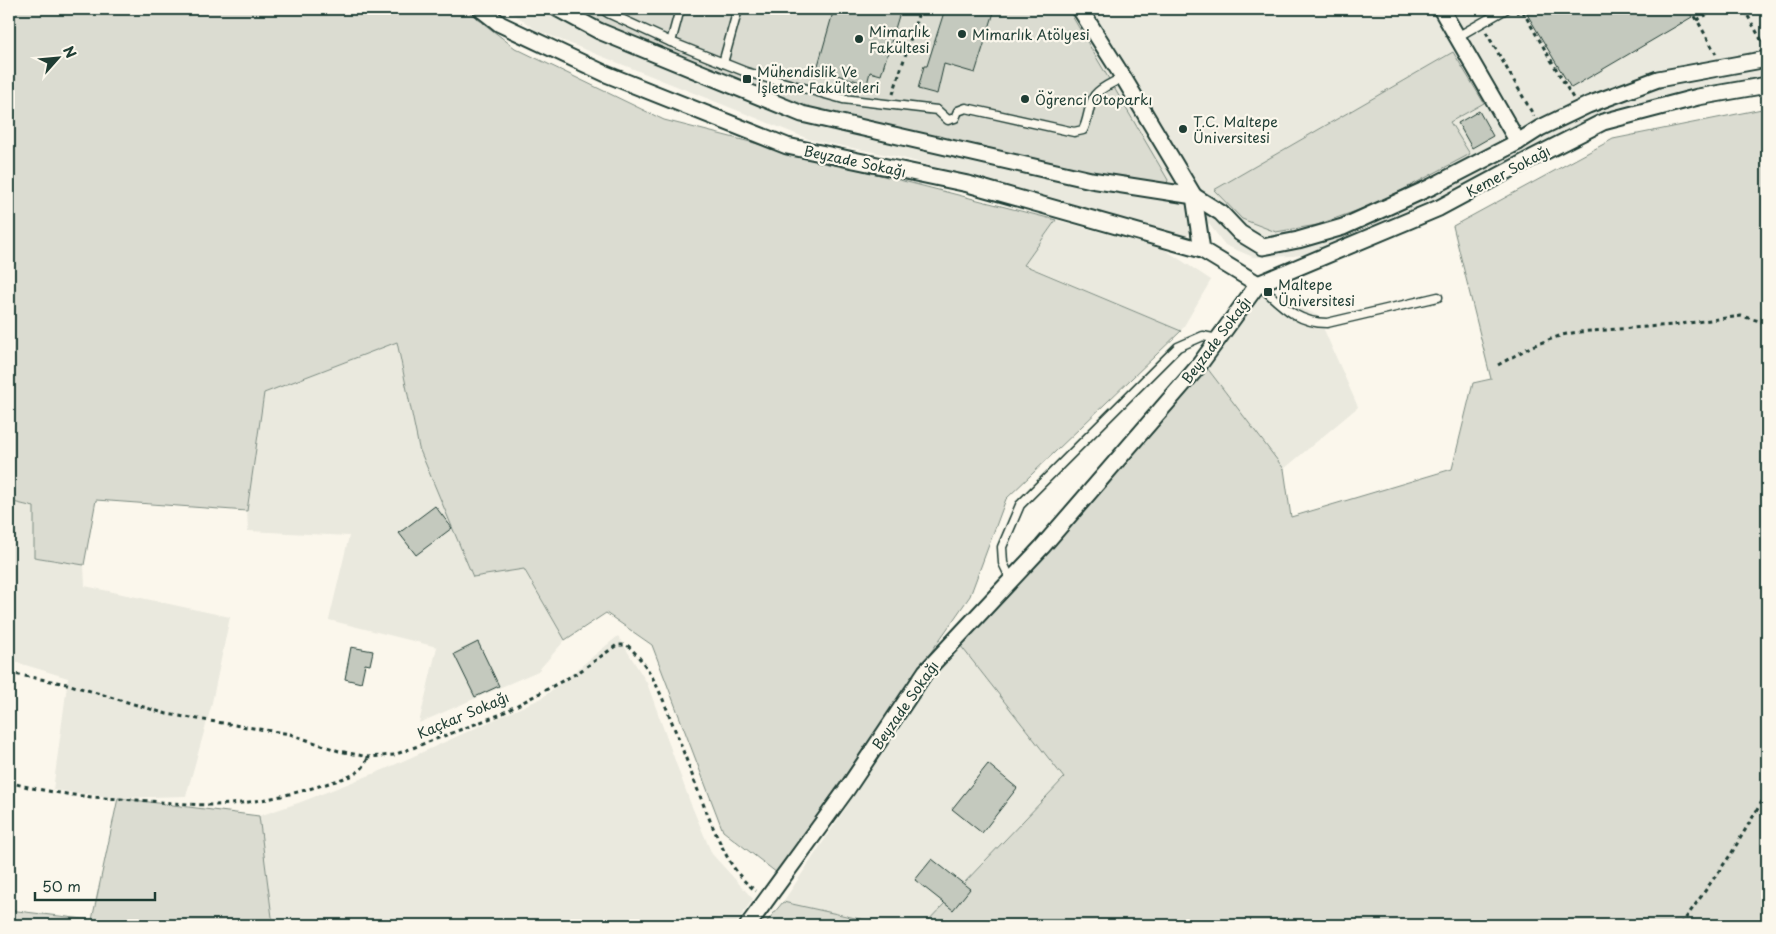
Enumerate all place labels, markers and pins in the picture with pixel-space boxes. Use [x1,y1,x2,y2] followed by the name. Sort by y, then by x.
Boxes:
[869,21,930,58] place label: Mimarlık Fakültesi
[972,24,1090,45] place label: Mimarlık Atölyesi
[956,28,968,40] marker: Mimarlık Atölyesi
[853,33,865,45] marker: Mimarlık Fakültesi
[757,61,879,98] place label: Mühendislik Ve İşletme Fakülteleri
[741,73,753,85] marker: Mühendislik Ve İşletme Fakülteleri
[1035,89,1152,110] place label: Öğrenci Otoparkı
[1019,93,1031,105] marker: Öğrenci Otoparkı
[1193,111,1278,148] place label: T.C. Maltepe Üniversitesi
[1177,123,1189,135] marker: T.C. Maltepe Üniversitesi
[1278,274,1355,311] place label: Maltepe Üniversitesi
[1262,286,1274,298] marker: Maltepe Üniversitesi

